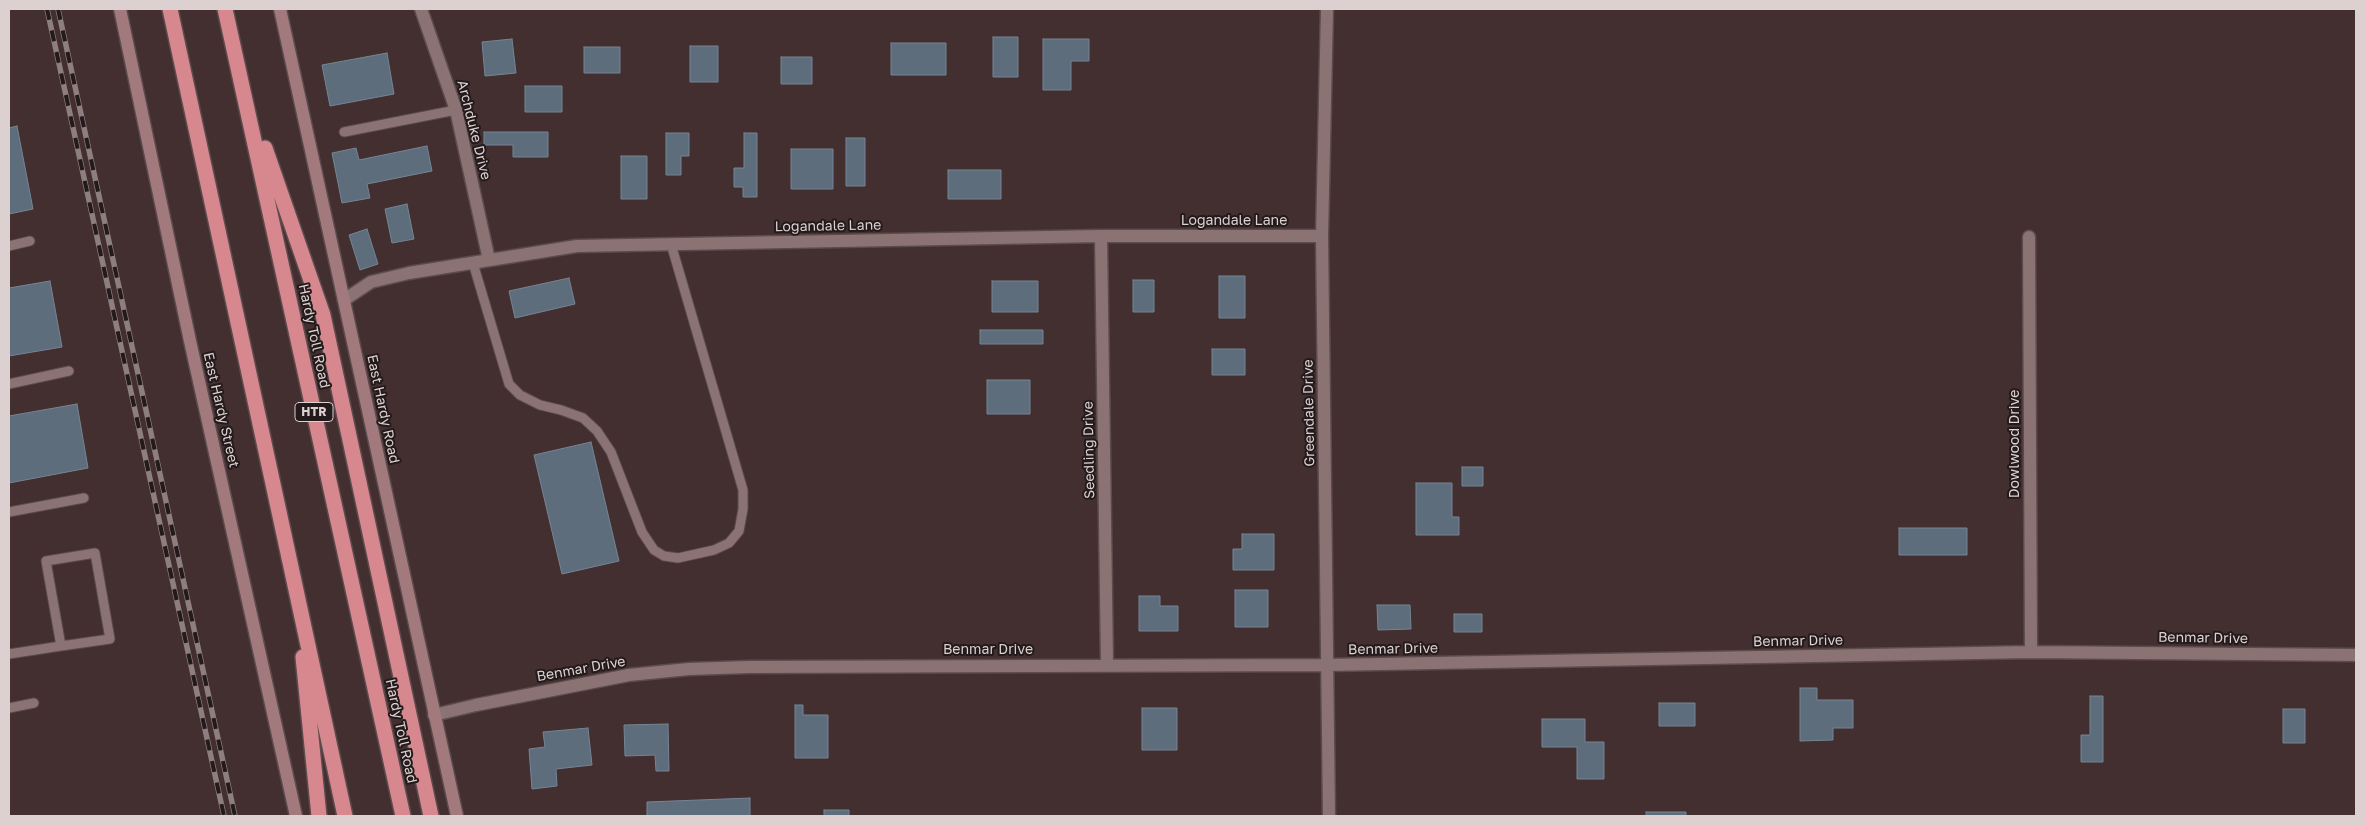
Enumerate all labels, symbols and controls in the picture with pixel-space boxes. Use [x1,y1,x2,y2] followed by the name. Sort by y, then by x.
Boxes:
[454,79,494,181] street label: Archduke Drive
[1181,213,1287,229] street label: Logandale Lane
[775,217,881,235] street label: Logandale Lane
[295,282,333,390] street label: Hardy Toll Road
[200,351,242,469] street label: East Hardy Street
[363,353,403,465] street label: East Hardy Road
[1300,359,1318,467] street label: Greendale Drive
[2007,390,2023,498] street label: Dowlwood Drive
[1080,401,1098,499] street label: Seedling Drive
[295,402,333,422] road number: HTR
[2158,629,2248,647] street label: Benmar Drive
[1753,632,1843,650] street label: Benmar Drive
[1348,640,1438,658] street label: Benmar Drive
[943,642,1033,658] street label: Benmar Drive
[535,653,627,685] street label: Benmar Drive
[382,677,420,785] street label: Hardy Toll Road

